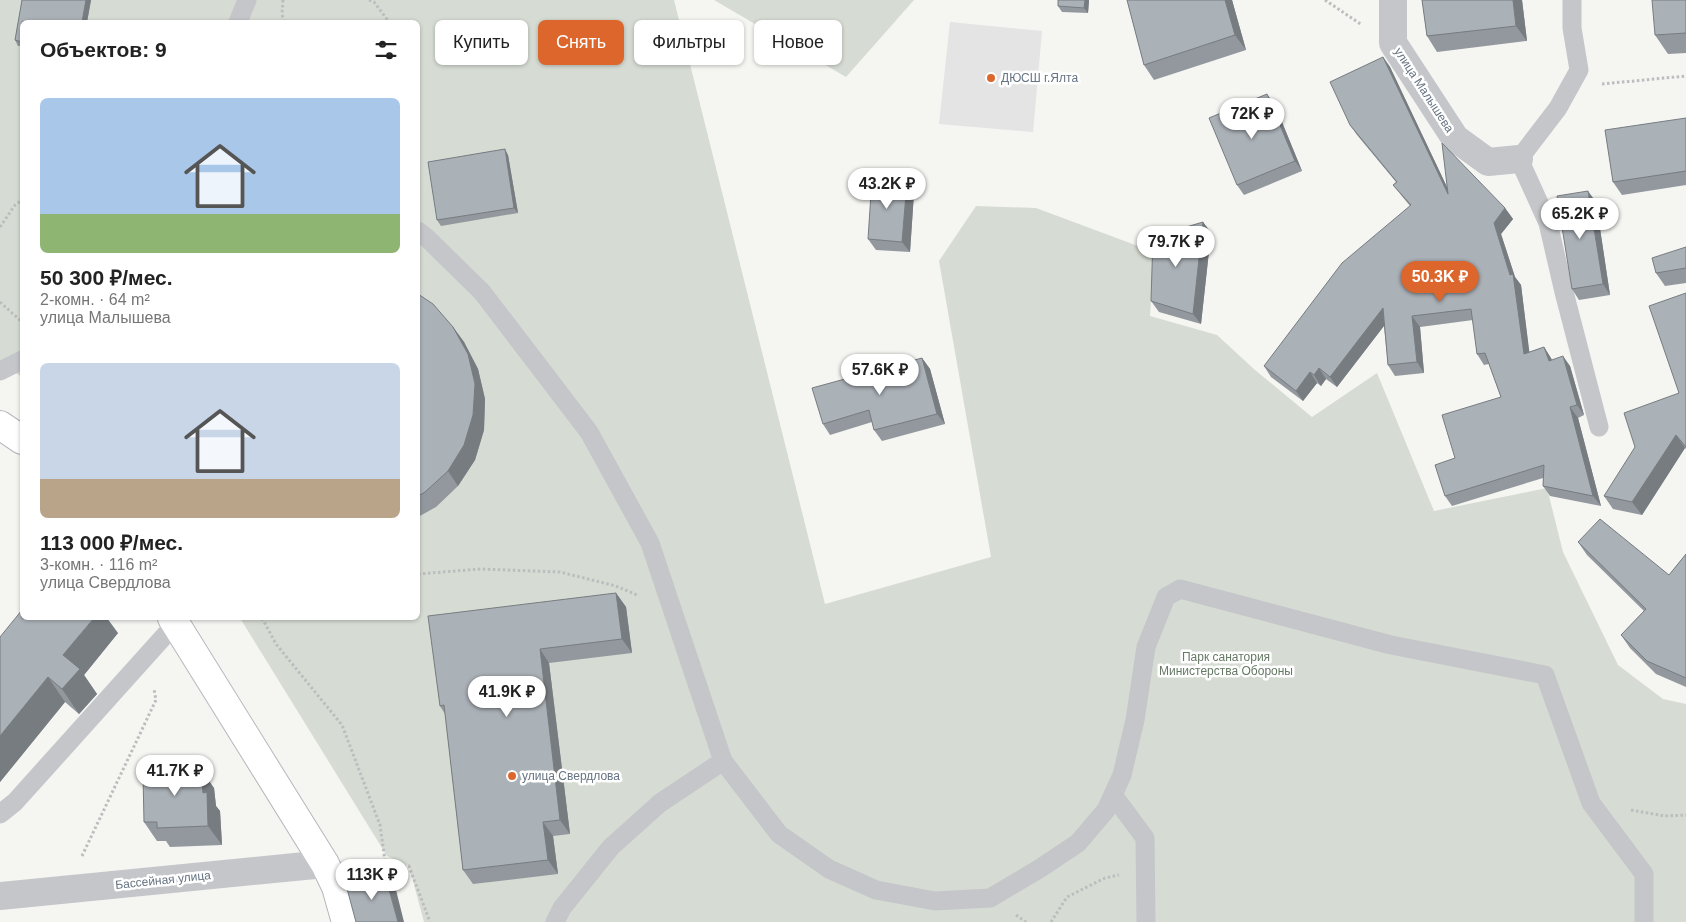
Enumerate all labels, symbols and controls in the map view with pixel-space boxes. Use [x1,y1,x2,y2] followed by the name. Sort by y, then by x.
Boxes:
[435,20,528,65] chip: Купить
[538,20,624,65] chip: Снять
[634,20,744,65] chip: Фильтры
[754,20,842,65] chip: Новое
[372,36,400,64] icon: filters
[40,38,167,61] text: Объектов: 9
[1391,45,1457,135] street label: улица Малышева
[1001,71,1078,85] place label: ДЮСШ г.Ялта
[985,72,997,84] marker: ДЮСШ г.Ялта
[1217,98,1287,140] pin: 72K ₽
[1230,105,1274,122] text: 72K ₽
[175,131,265,221] icon: home
[841,168,933,210] pin: 43.2K ₽
[859,175,915,192] text: 43.2K ₽
[1534,198,1626,240] pin: 65.2K ₽
[1552,205,1608,222] text: 65.2K ₽
[1130,226,1222,268] pin: 79.7K ₽
[1148,233,1204,250] text: 79.7K ₽
[1394,260,1486,303] pin: 50.3K ₽
[40,266,173,289] text: 50 300 ₽/мес.
[1412,268,1468,285] text: 50.3K ₽
[40,291,150,308] text: 2-комн. · 64 m²
[40,309,171,326] text: улица Малышева
[834,354,926,396] pin: 57.6K ₽
[852,361,908,378] text: 57.6K ₽
[175,396,265,486] icon: home
[40,531,183,554] text: 113 000 ₽/мес.
[40,556,157,573] text: 3-комн. · 116 m²
[40,574,171,591] text: улица Свердлова
[1159,650,1293,678] park label: Парк санатория Министерства Обороны
[461,676,553,718] pin: 41.9K ₽
[479,683,535,700] text: 41.9K ₽
[129,754,221,797] pin: 41.7K ₽
[147,762,203,779] text: 41.7K ₽
[522,769,620,783] place label: улица Свердлова
[506,770,518,782] marker: улица Свердлова
[331,858,413,901] pin: 113K ₽
[346,866,398,883] text: 113K ₽
[115,868,212,892] street label: Бассейная улица

